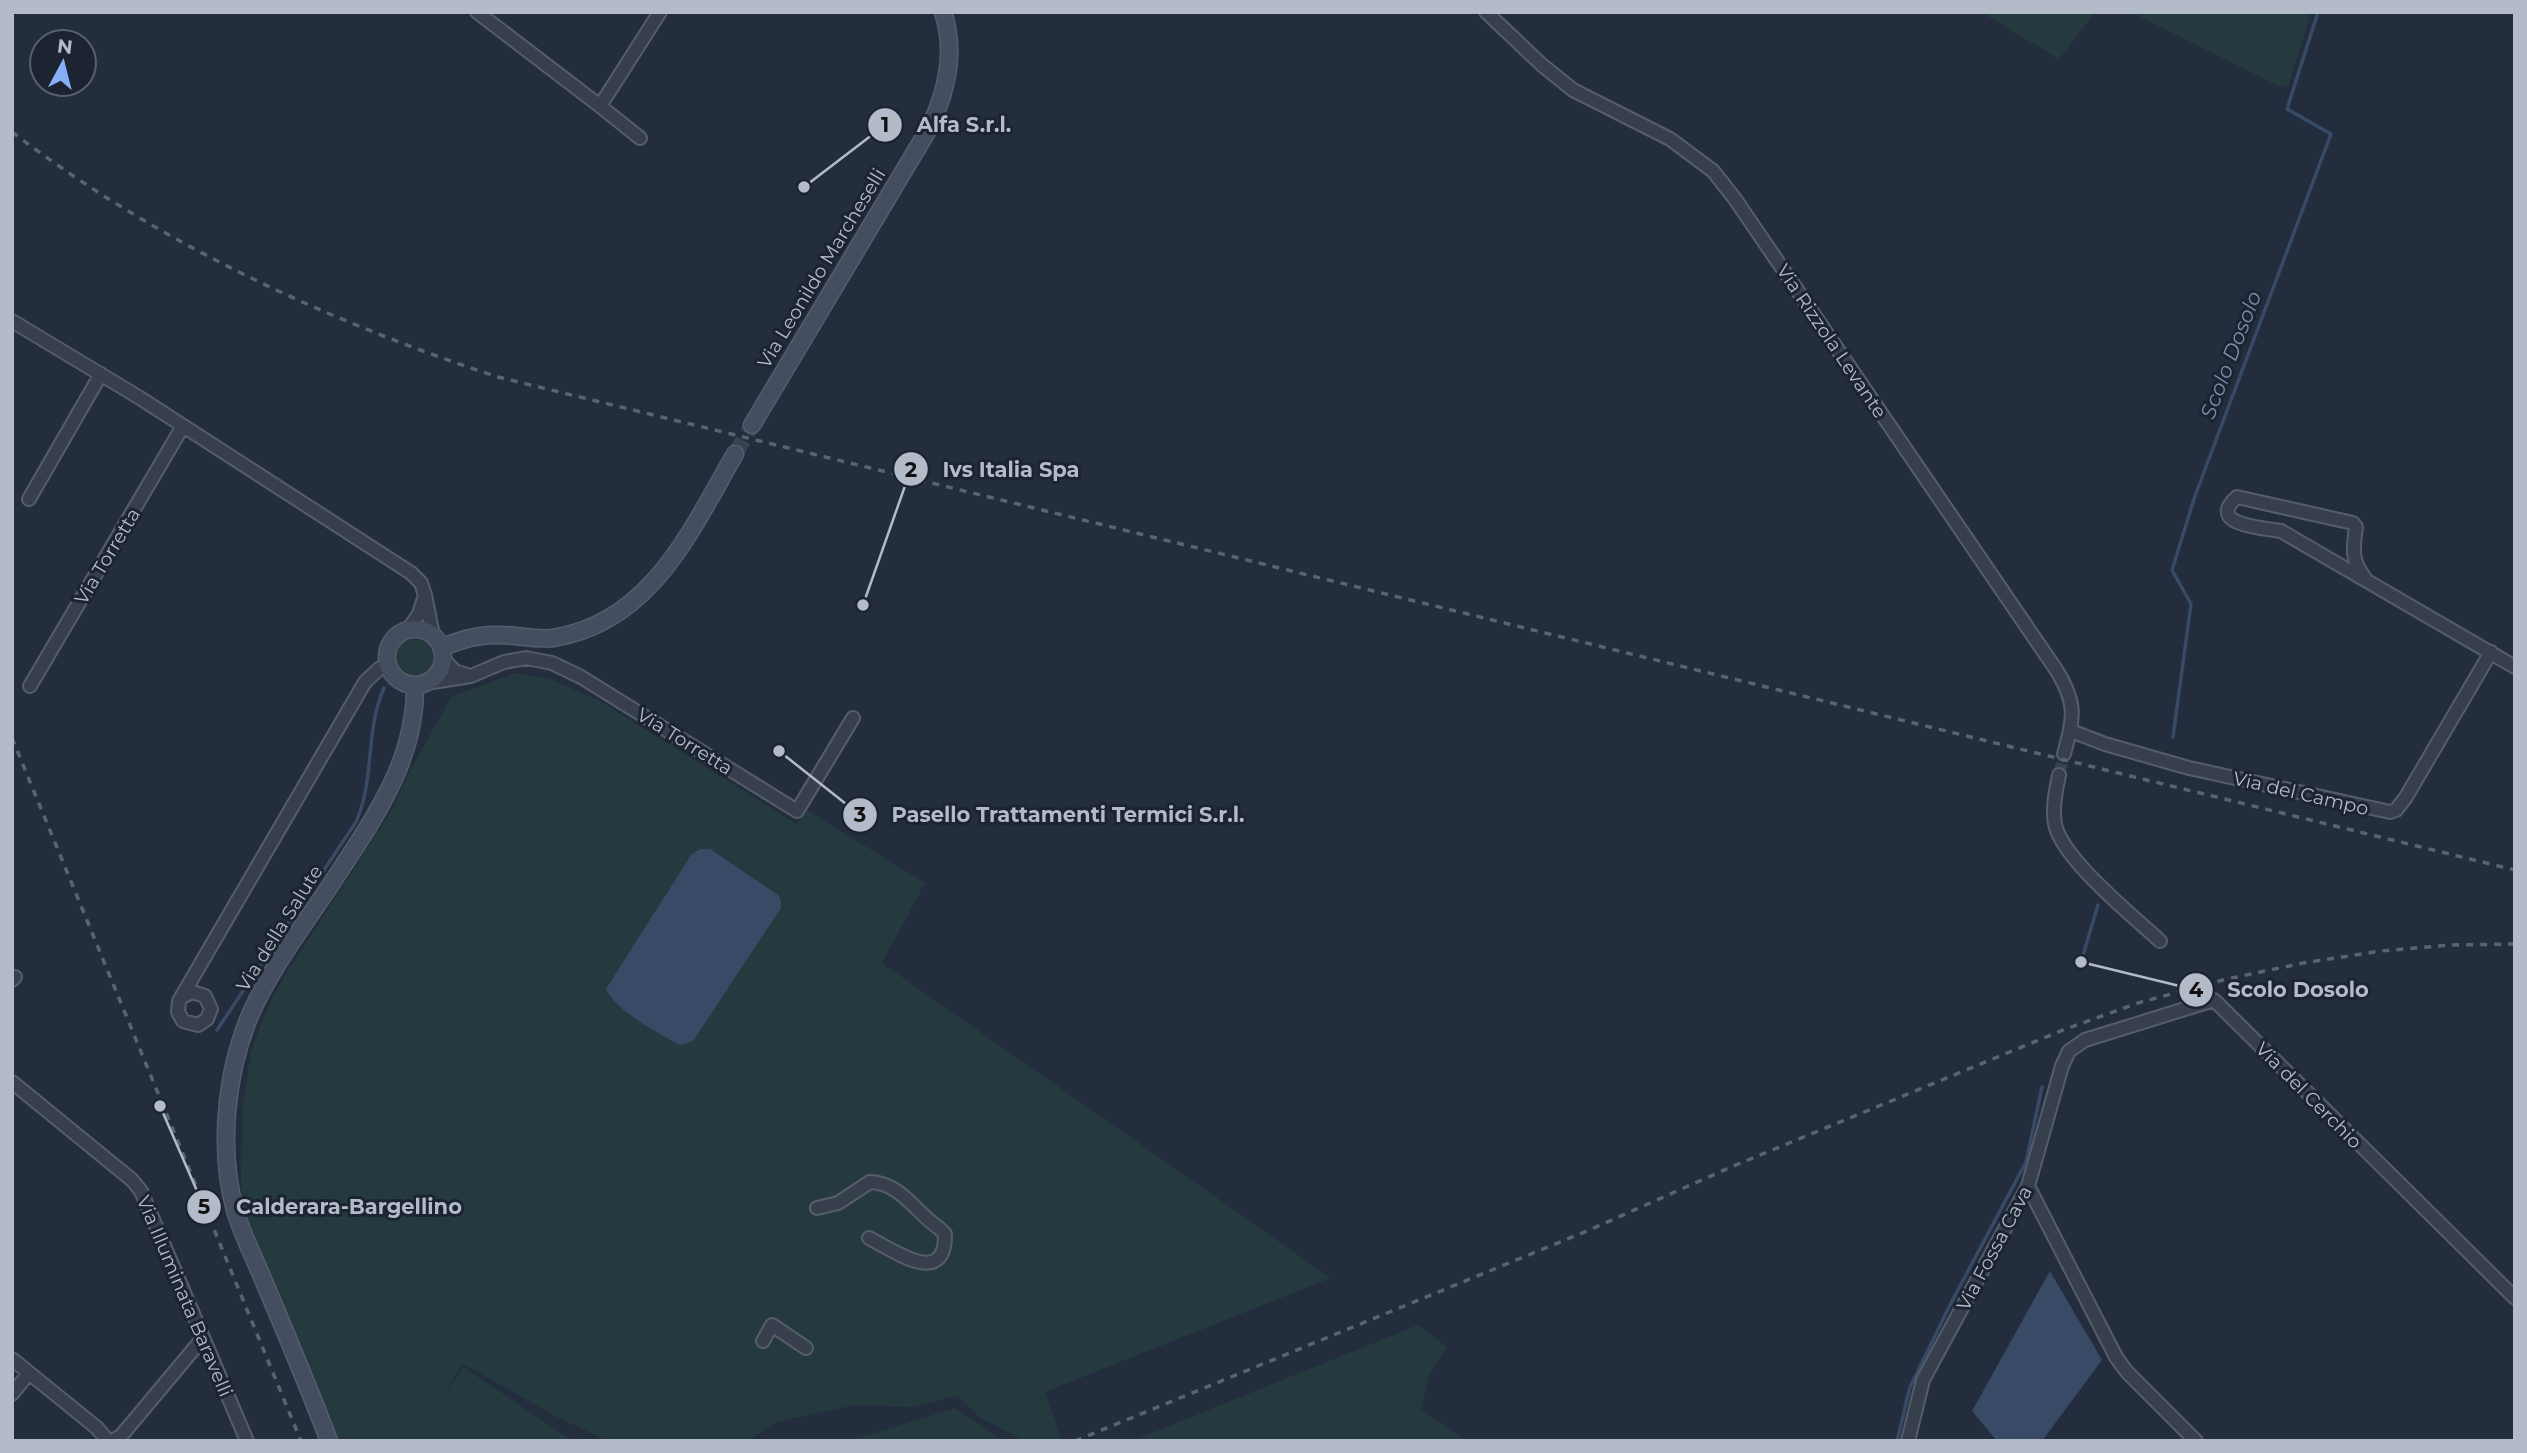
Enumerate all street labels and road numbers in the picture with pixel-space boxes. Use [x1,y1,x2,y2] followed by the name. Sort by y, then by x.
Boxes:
[753,164,890,372] street label: Via Leonildo Marcheselli
[1772,260,1892,423] street label: Via Rizzola Levante
[70,504,145,609] street label: Via Torretta
[633,703,737,780] street label: Via Torretta
[2231,767,2371,820] street label: Via del Campo
[231,861,327,996] street label: Via della Salute
[2251,1037,2367,1153] street label: Via del Cerchio
[1952,1182,2037,1315] street label: Via Fossa Cava
[132,1192,237,1400] street label: Via Illuminata Baravelli

